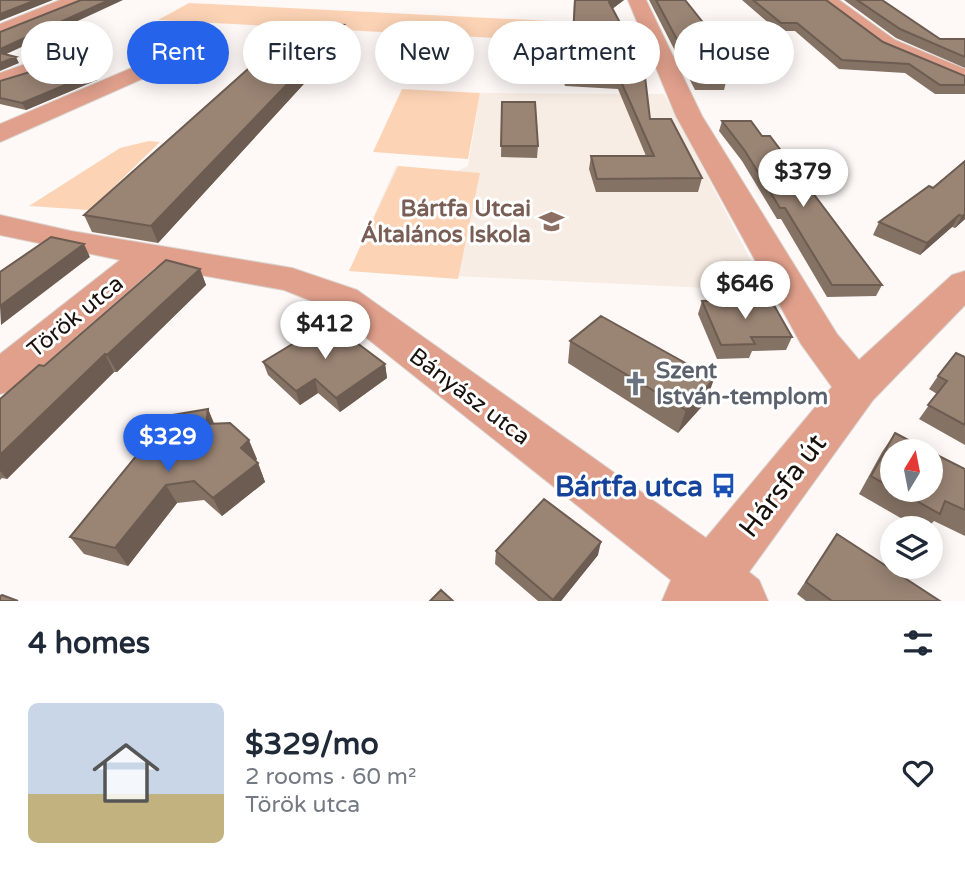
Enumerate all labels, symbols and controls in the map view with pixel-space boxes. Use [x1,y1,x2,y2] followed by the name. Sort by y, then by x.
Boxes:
[21,21,113,84] chip: Buy
[127,21,229,84] chip: Rent
[243,21,361,84] chip: Filters
[375,21,474,84] chip: New
[488,21,660,84] chip: Apartment
[674,21,794,84] chip: House
[762,150,844,209] pin: $379
[774,158,832,186] text: $379
[361,195,531,249] place label: Bártfa Utcai Általános Iskola
[537,207,565,235] school or university icon: Bártfa Utcai Általános Iskola
[704,262,786,321] pin: $646
[22,270,129,364] street label: Török utca
[716,270,774,298] text: $646
[284,302,366,361] pin: $412
[296,310,354,338] text: $412
[403,342,535,451] street label: Bányász utca
[656,357,828,411] place label: Szent István-templom
[622,369,650,397] church icon: Szent István-templom
[127,414,209,474] pin: $329
[139,423,197,451] text: $329
[732,427,834,544] street label: Hársfa út
[880,439,943,502] north arrow
[880,439,943,579] map controls
[555,470,703,504] place label: Bártfa utca
[709,472,737,500] bus stop icon: Bártfa utca
[880,516,943,579] button: layers
[899,624,937,662] icon: filters
[28,625,150,662] text: 4 homes
[245,726,379,763] text: $329/mo
[84,731,168,815] icon: home
[899,754,937,792] icon: heart
[245,763,416,791] text: 2 rooms · 60 m²
[245,791,360,819] text: Török utca

